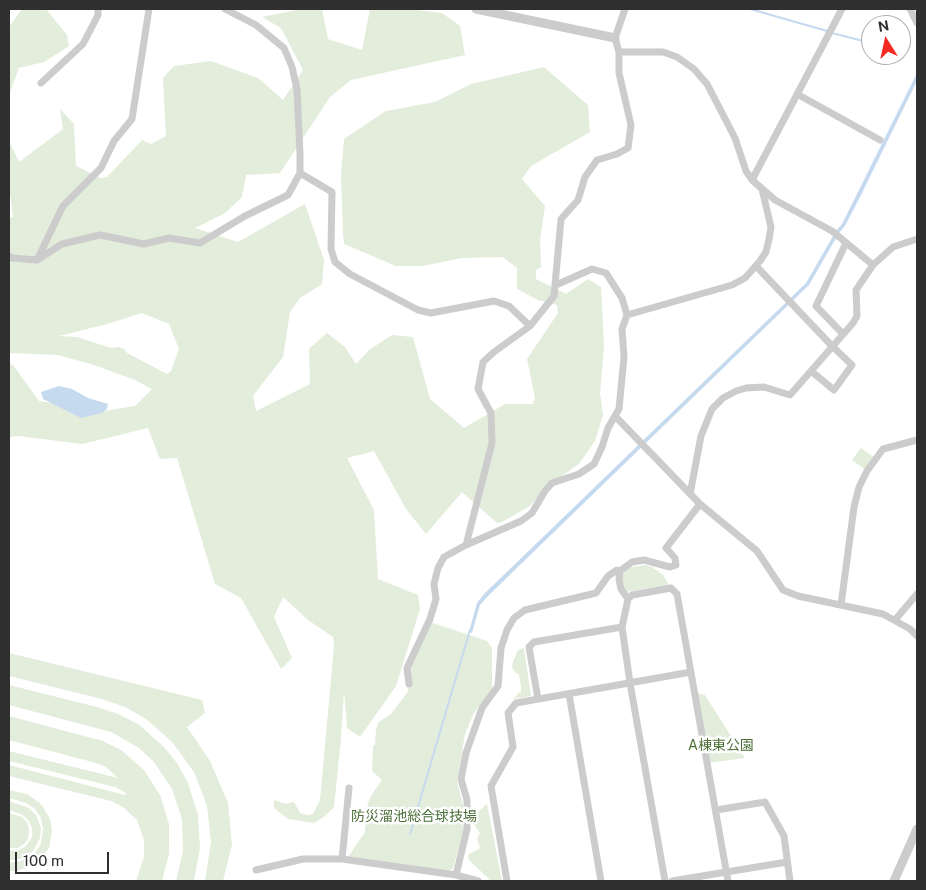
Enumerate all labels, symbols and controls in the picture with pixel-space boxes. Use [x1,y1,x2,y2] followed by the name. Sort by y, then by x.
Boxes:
[861,15,911,65] north arrow
[877,17,890,35] text: N
[688,738,754,754] park label: A棟東公園
[351,809,477,825] park label: 防災溜池総合球技場
[18,842,111,874] scale bar
[23,852,64,869] text: 100 m

